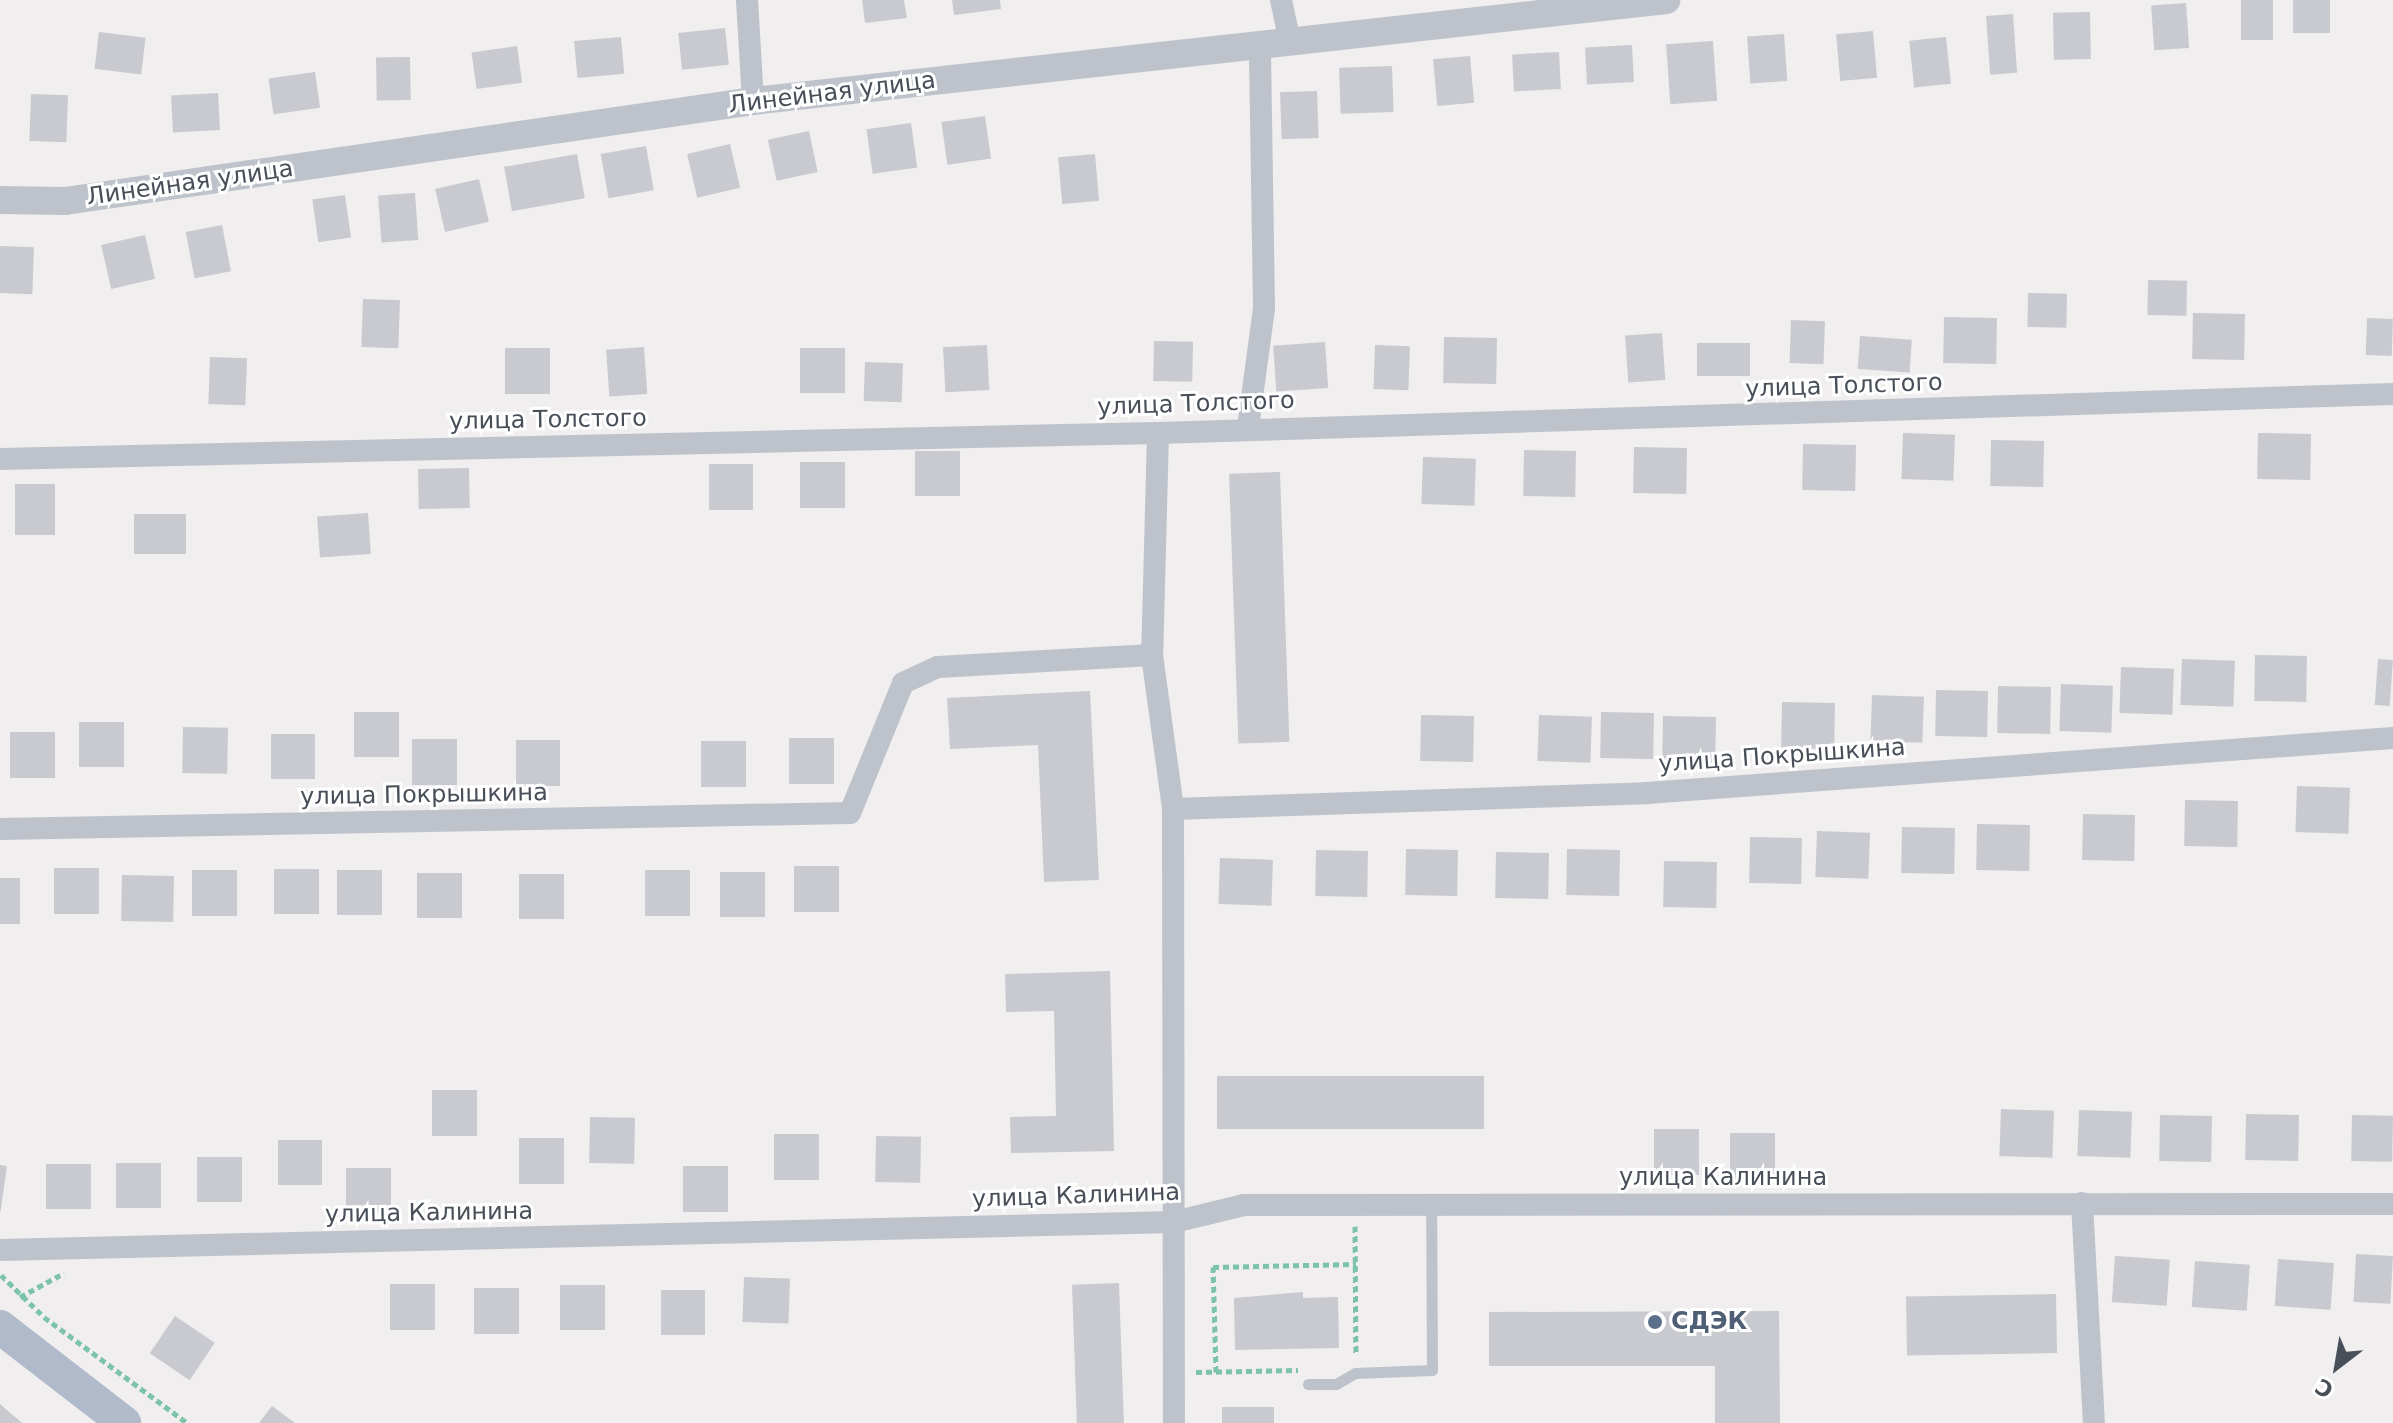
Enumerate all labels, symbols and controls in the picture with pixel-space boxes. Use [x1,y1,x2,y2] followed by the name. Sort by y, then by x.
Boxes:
[727,66,937,120] street label: Линейная улица
[85,154,295,212] street label: Линейная улица
[1745,368,1943,404] street label: улица Толстого
[1097,386,1295,422] street label: улица Толстого
[449,404,647,436] street label: улица Толстого
[1657,733,1907,779] street label: улица Покрышкина
[300,778,548,812] street label: улица Покрышкина
[1619,1164,1827,1192] street label: улица Калинина
[971,1178,1181,1214] street label: улица Калинина
[325,1197,533,1229] street label: улица Калинина
[1671,1308,1747,1336] place label: СДЭК
[1646,1313,1664,1331] marker: СДЭК
[2297,1327,2377,1407] north arrow
[2311,1373,2338,1403] text: С

